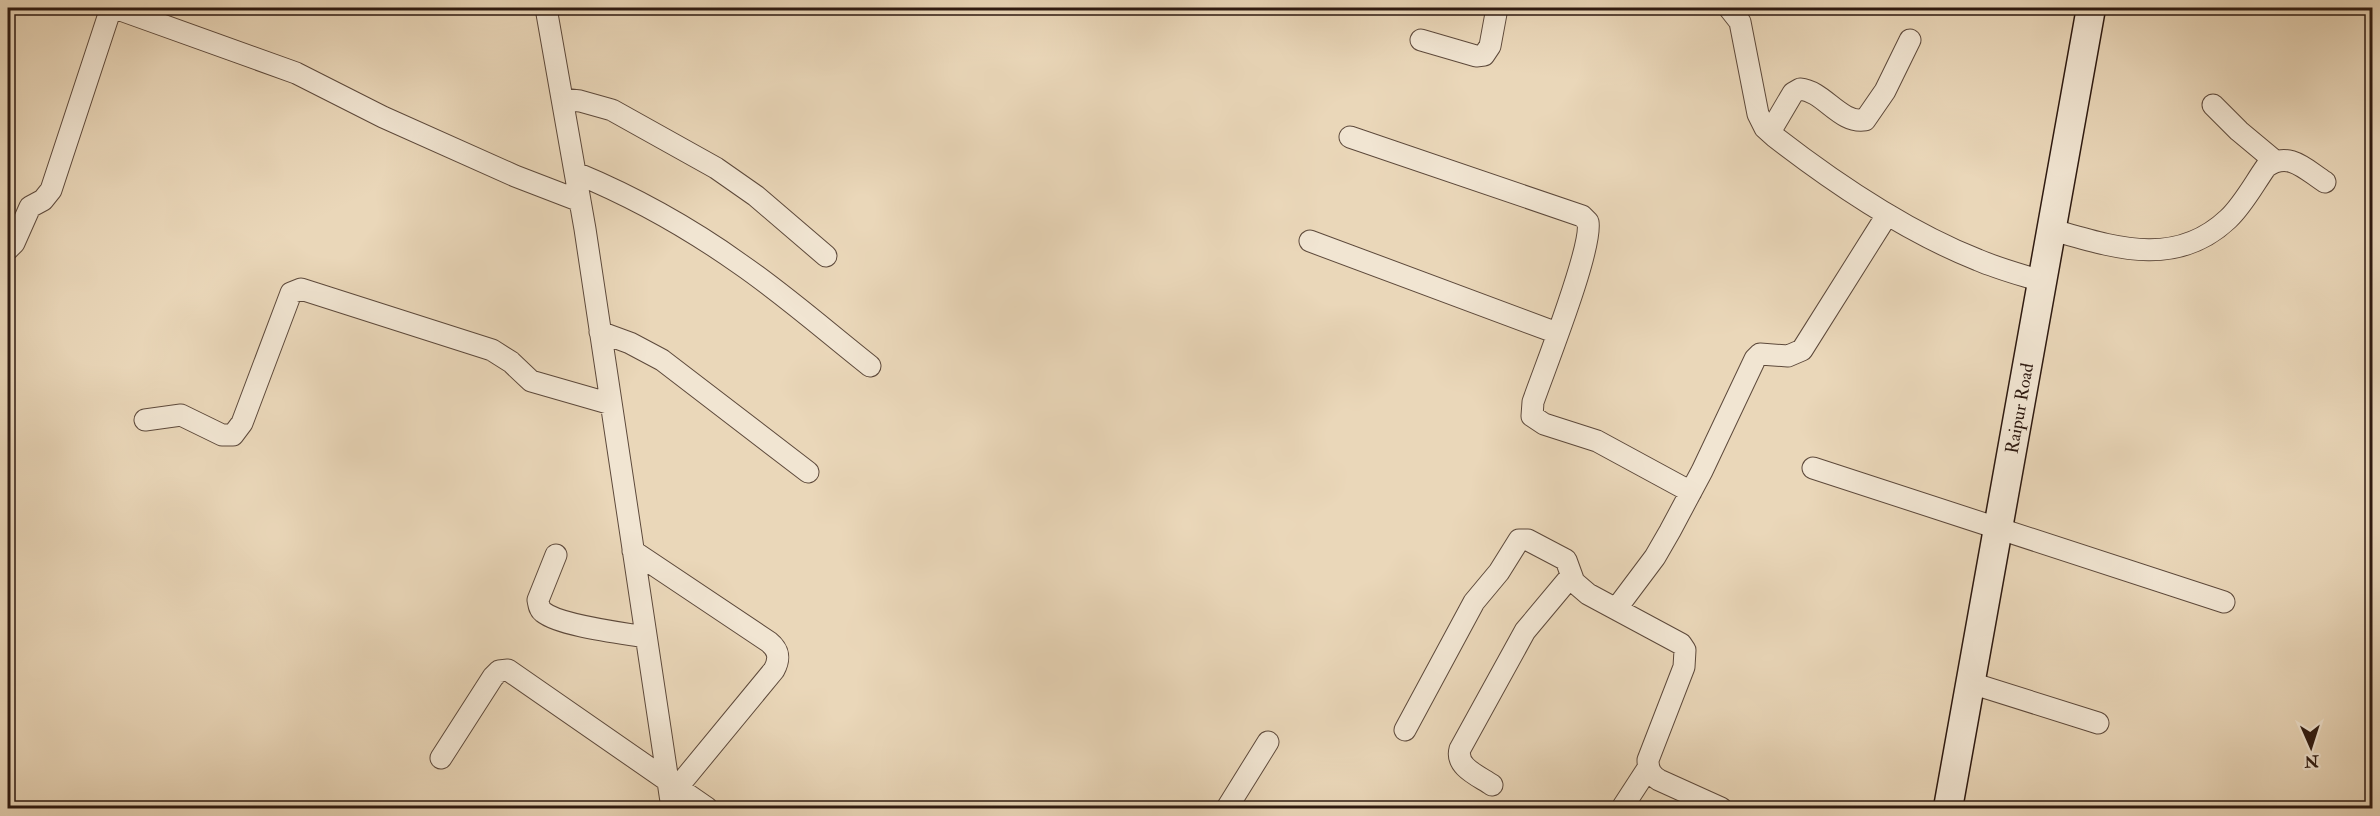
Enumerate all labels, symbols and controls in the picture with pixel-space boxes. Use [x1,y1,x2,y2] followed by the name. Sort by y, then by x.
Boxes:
[2001,361,2039,456] street label: Raipur Road
[2281,717,2341,777] north arrow
[2303,751,2320,771] text: N

